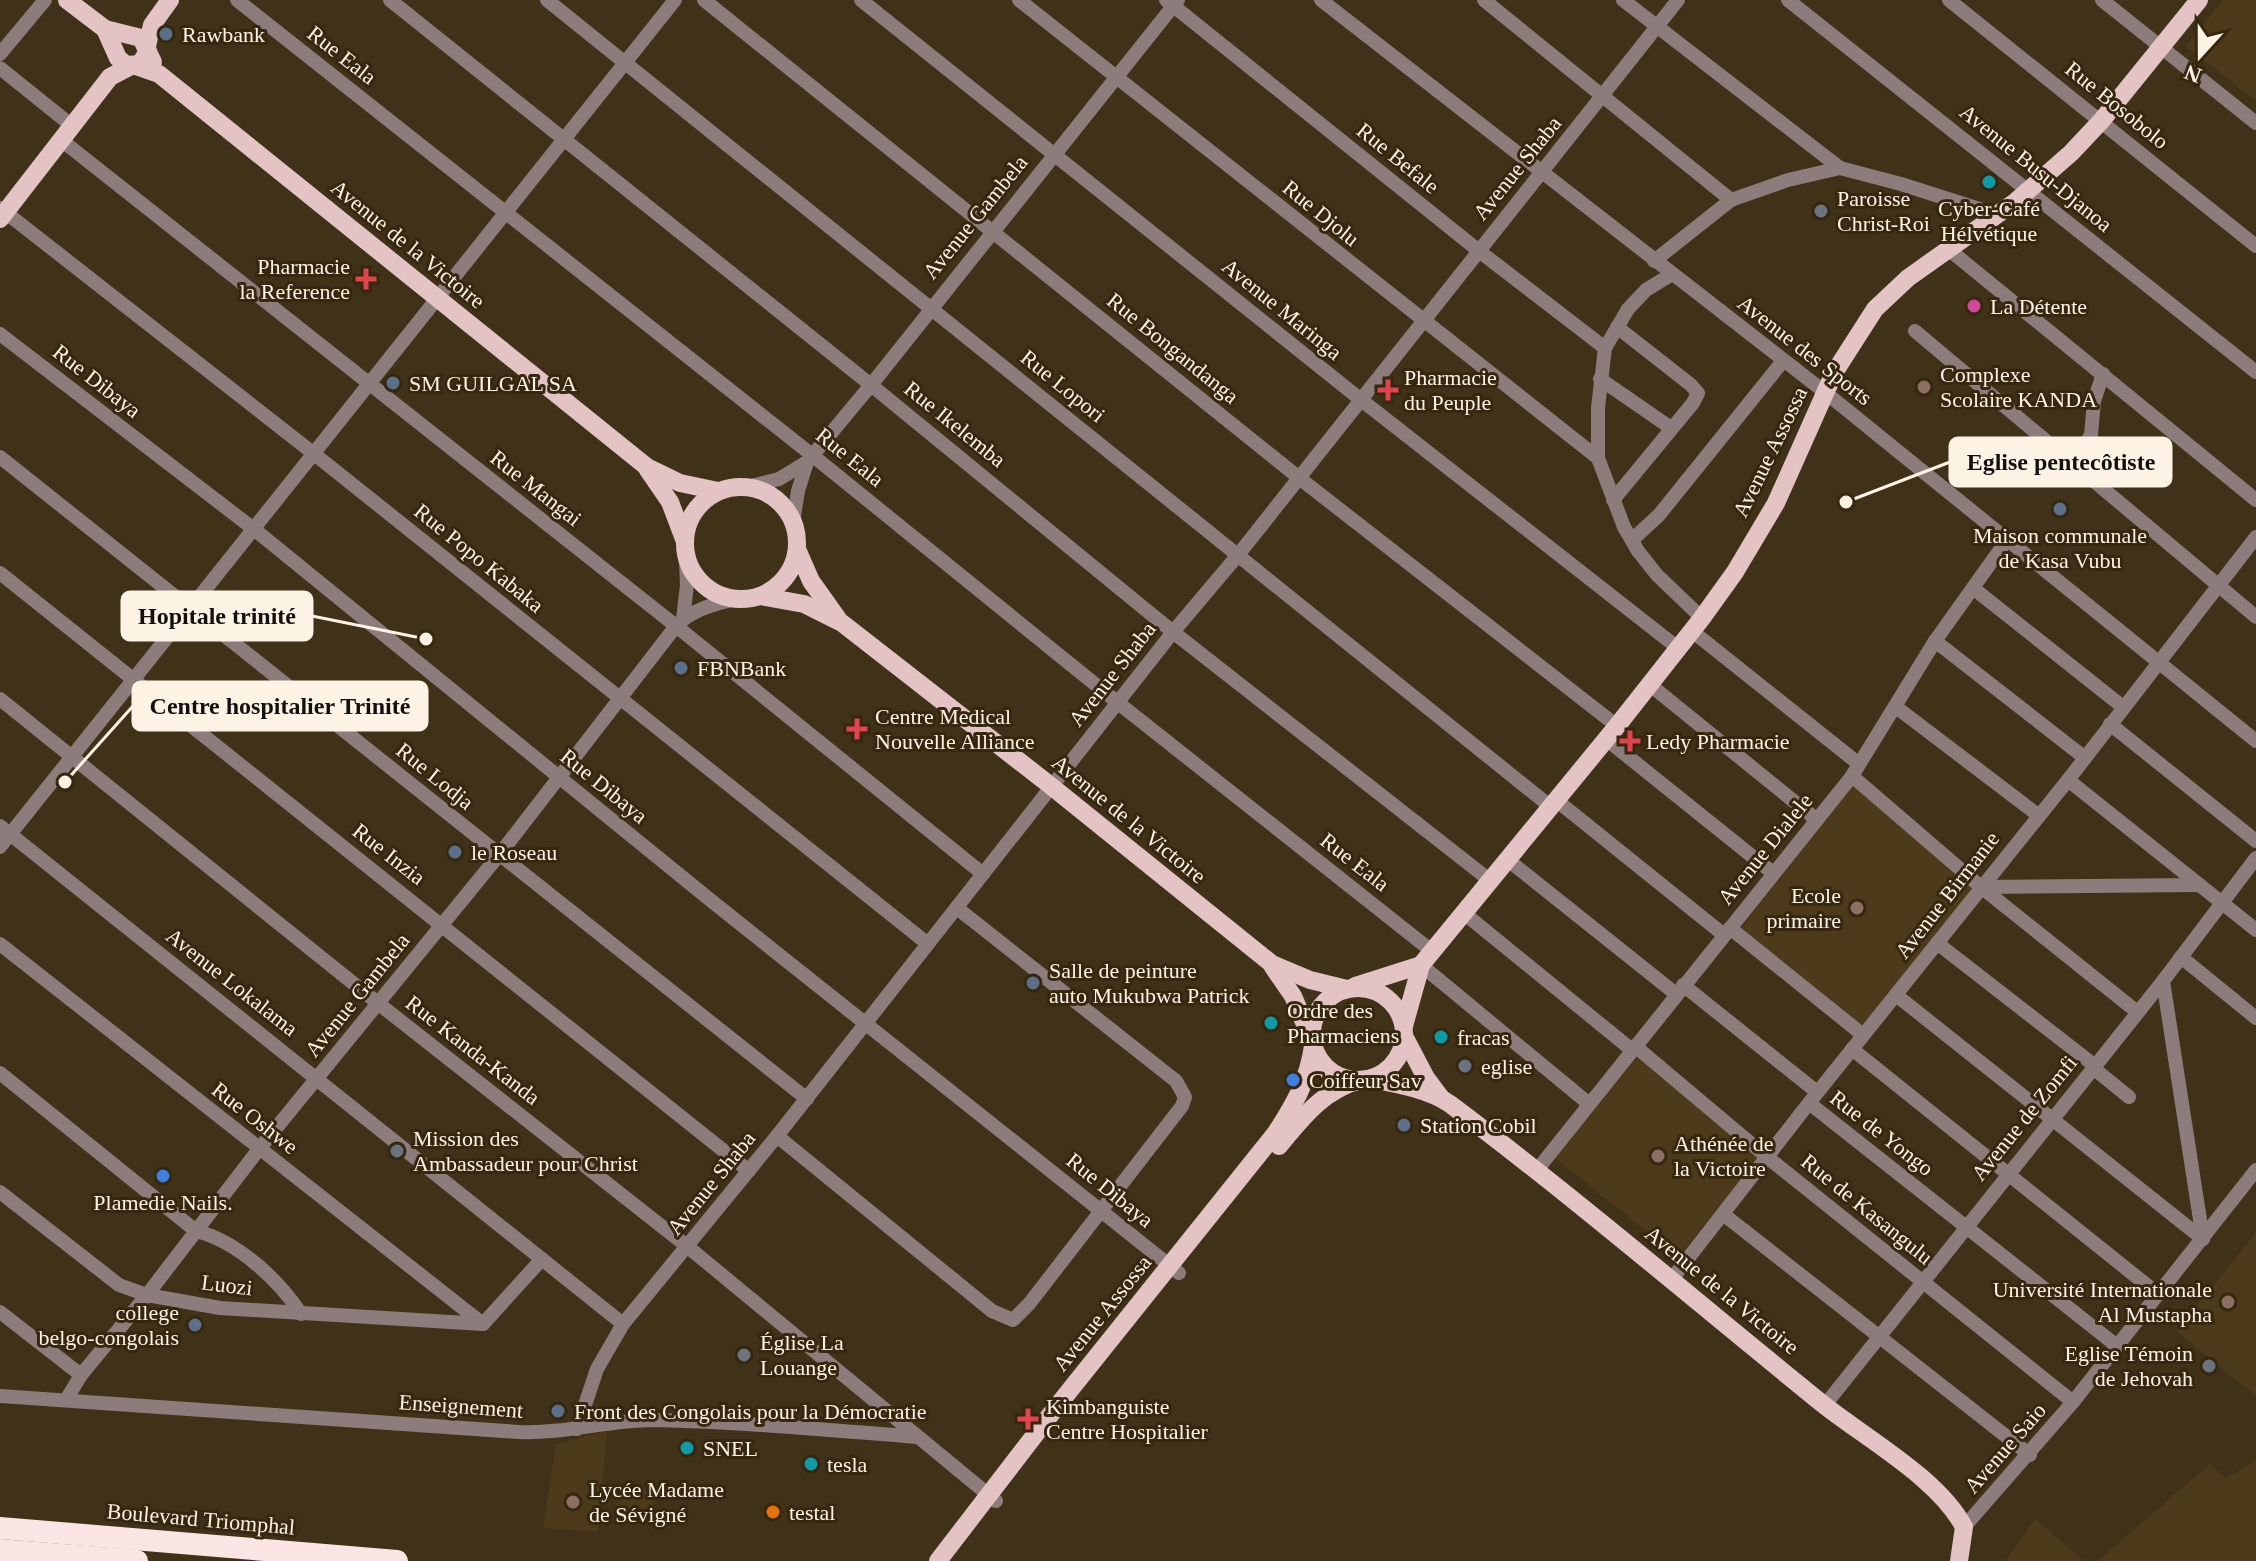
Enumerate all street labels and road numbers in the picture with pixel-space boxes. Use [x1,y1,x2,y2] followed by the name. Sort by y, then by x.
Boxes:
[303,21,381,90] street label: Rue Eala
[2060,56,2174,154] street label: Rue Bosobolo
[1955,99,2117,237] street label: Avenue Busu-Djanoa
[1468,111,1567,225] street label: Avenue Shaba
[1352,117,1444,199] street label: Rue Befale
[918,150,1033,284] street label: Avenue Gambela
[326,174,490,314] street label: Avenue de la Victoire
[1278,175,1364,251] street label: Rue Djolu
[1217,253,1347,365] street label: Avenue Maringa
[1102,287,1244,409] street label: Rue Bongandanga
[1733,290,1877,410] street label: Avenue des Sports
[48,339,146,423] street label: Rue Dibaya
[1016,345,1110,427] street label: Rue Lopori
[899,376,1011,472] street label: Rue Ikelemba
[1728,383,1812,521] street label: Avenue Assossa
[811,422,889,492] street label: Rue Eala
[486,445,586,531] street label: Rue Mangai
[409,498,549,618] street label: Rue Popo Kabaka
[1063,616,1161,731] street label: Avenue Shaba
[391,737,479,815] street label: Rue Lodja
[556,743,653,829] street label: Rue Dibaya
[1047,749,1211,889] street label: Avenue de la Victoire
[1713,788,1817,910] street label: Avenue Dialele
[348,818,430,890] street label: Rue Inzia
[1890,827,2004,963] street label: Avenue Birmanie
[1316,828,1394,897] street label: Rue Eala
[161,923,303,1041] street label: Avenue Lokalama
[300,928,415,1062] street label: Avenue Gambela
[401,990,545,1110] street label: Rue Kanda-Kanda
[1966,1050,2082,1186] street label: Avenue de Zomfi
[207,1077,303,1159] street label: Rue Oshwe
[1825,1085,1939,1181] street label: Rue de Yongo
[662,1126,761,1240] street label: Avenue Shaba
[1062,1147,1159,1233] street label: Rue Dibaya
[1796,1149,1938,1269] street label: Rue de Kasangulu
[1640,1220,1804,1360] street label: Avenue de la Victoire
[1048,1250,1157,1376] street label: Avenue Assossa
[200,1269,254,1301] street label: Luozi
[398,1389,524,1423] street label: Enseignement
[1959,1398,2051,1498] street label: Avenue Saio
[106,1498,296,1540] street label: Boulevard Triomphal

